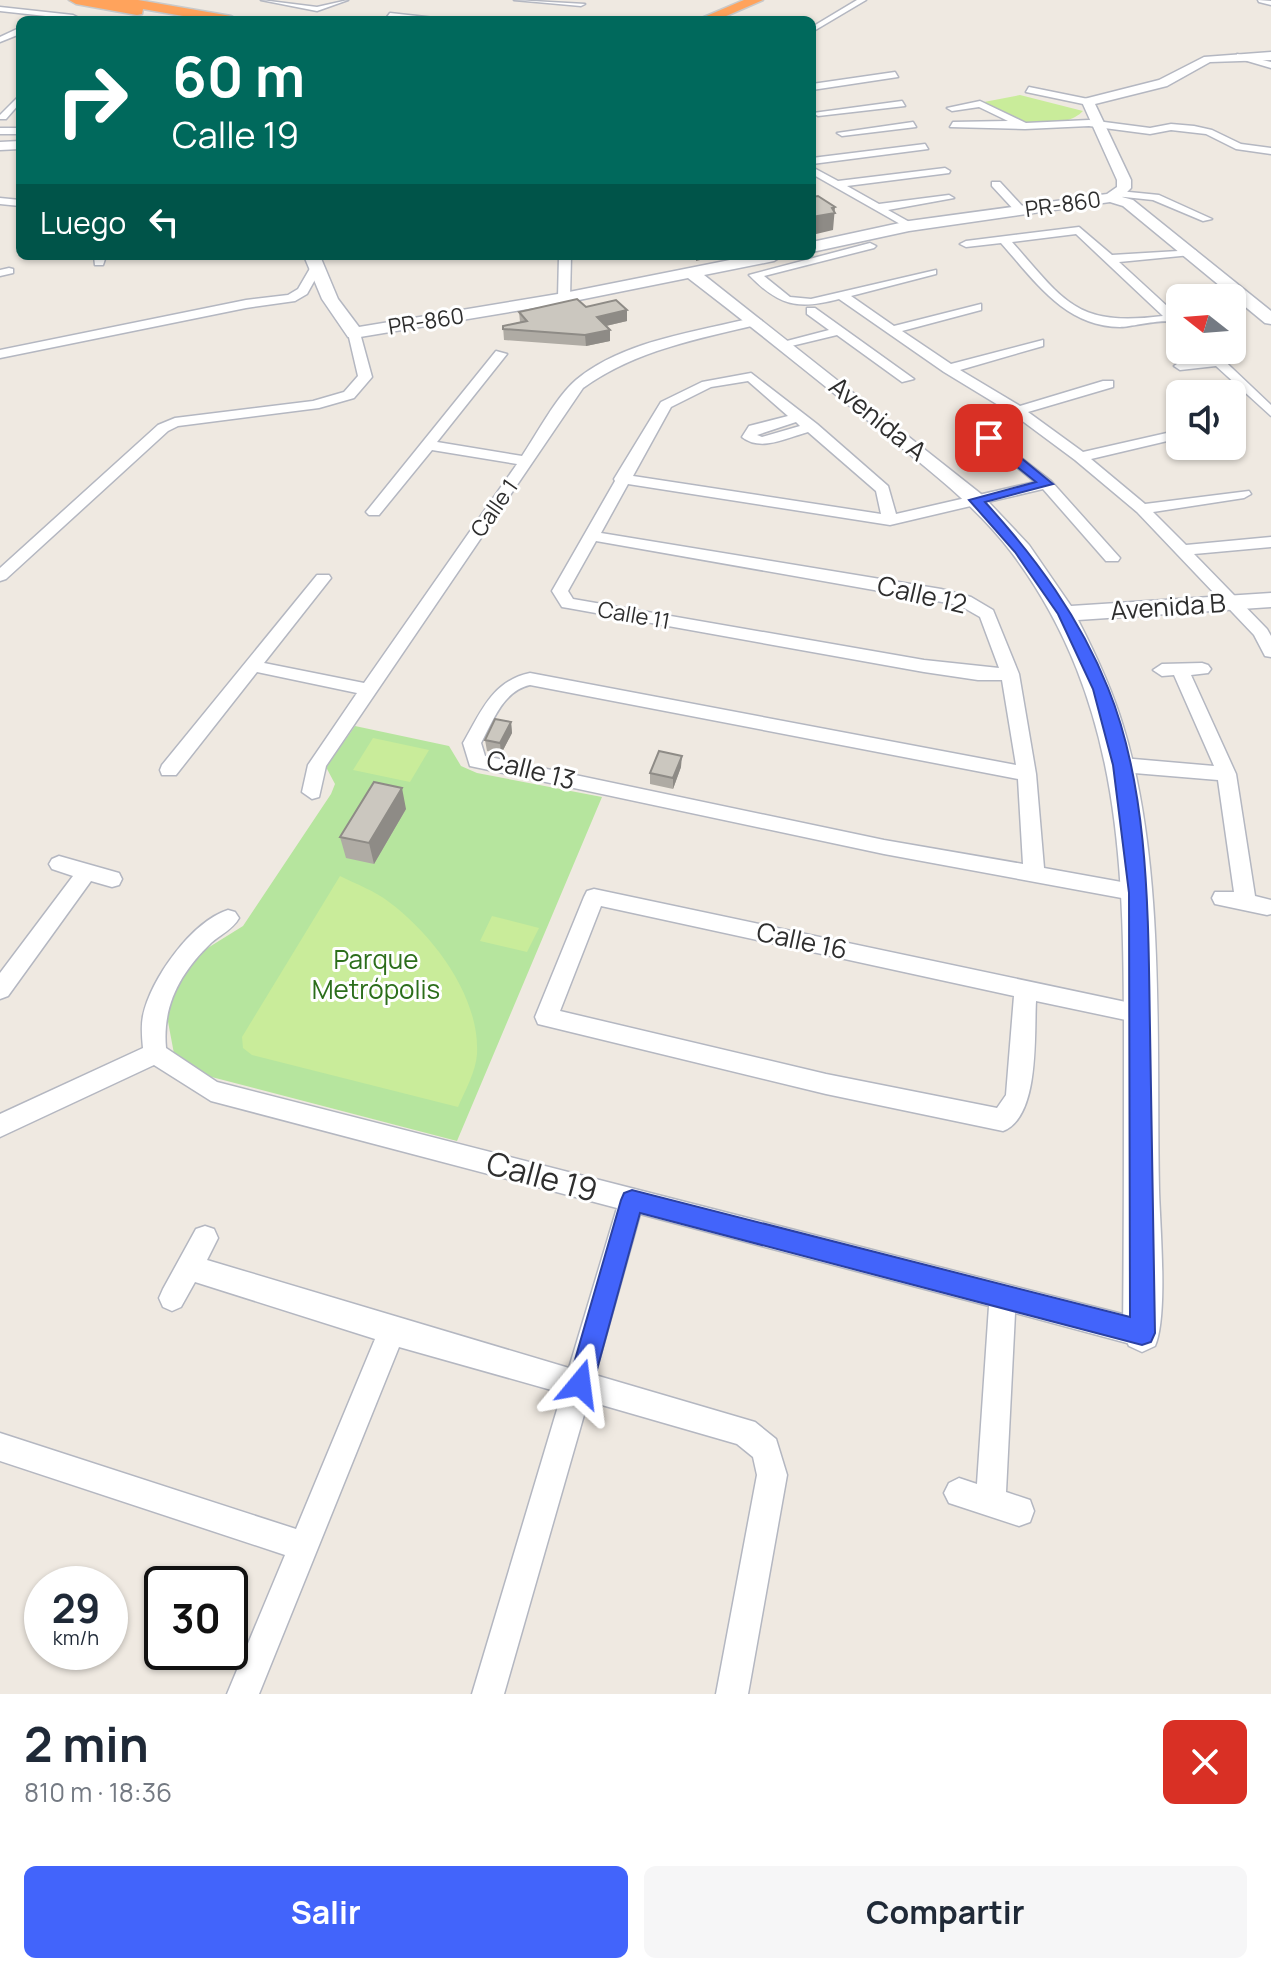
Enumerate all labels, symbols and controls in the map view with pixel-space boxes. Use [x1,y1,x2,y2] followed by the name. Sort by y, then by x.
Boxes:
[172,37,305,114] text: 60 m
[40,48,144,152] icon: right
[172,110,299,159] text: Calle 19
[1023,184,1103,224] street label: PR-860
[142,200,186,244] icon: left
[40,202,126,243] text: Luego
[1166,284,1246,364] north arrow
[1166,284,1246,460] map controls
[386,300,466,342] street label: PR-860
[822,368,935,469] street label: Avenida A
[1166,380,1246,460] button: sound
[955,404,1023,472] pin
[967,416,1011,460] icon: arrive
[463,473,525,543] street label: Calle 1
[874,566,970,622] street label: Calle 12
[1109,584,1227,628] street label: Avenida B
[596,594,672,636] street label: Calle 11
[483,741,579,797] street label: Calle 13
[754,913,851,967] street label: Calle 16
[312,941,440,1007] park label: Parque Metrópolis
[482,1140,603,1212] street label: Calle 19
[538,1342,622,1426] position arrow
[144,1566,248,1670] speed limit sign: 30
[52,1580,100,1635] text: 29
[53,1624,99,1651] text: km/h
[24,1711,149,1776] text: 2 min
[1163,1720,1247,1804] button: close
[24,1774,172,1810] text: 810 m · 18:36
[24,1866,628,1958] button: Salir
[644,1866,1247,1958] button: Compartir

